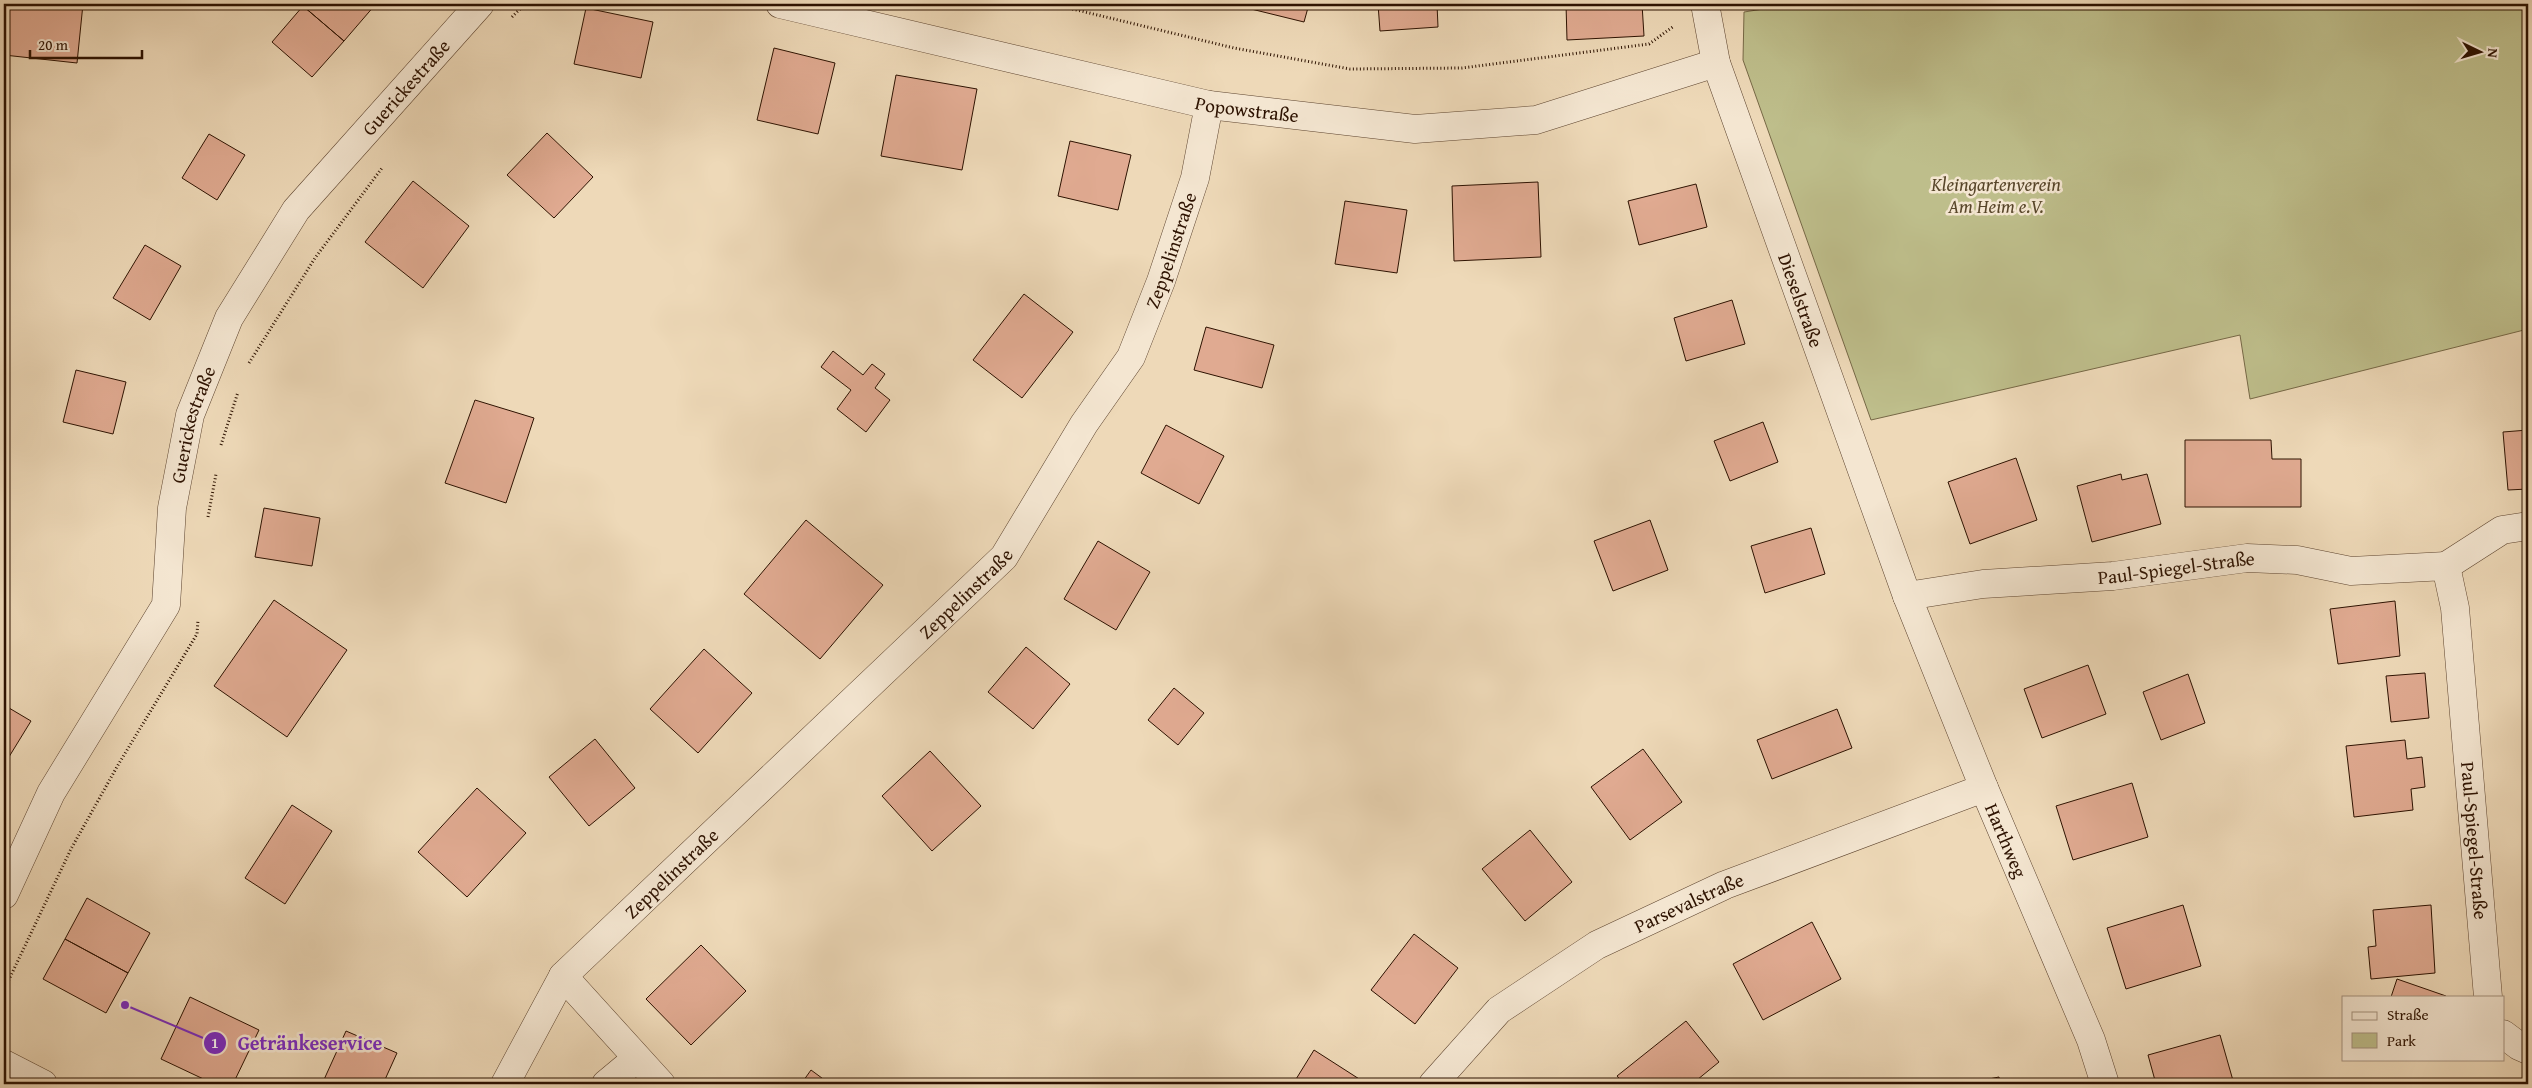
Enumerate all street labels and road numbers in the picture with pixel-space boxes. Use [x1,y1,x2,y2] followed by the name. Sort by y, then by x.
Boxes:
[355,33,457,142] street label: Guerickestraße
[1192,88,1300,129] street label: Popowstraße
[1138,188,1203,312] street label: Zeppelinstraße
[1771,249,1831,351] street label: Dieselstraße
[163,362,222,485] street label: Guerickestraße
[912,543,1020,645] street label: Zeppelinstraße
[2097,544,2255,591] street label: Paul-Spiegel-Straße
[2454,761,2495,921] street label: Paul-Spiegel-Straße
[1978,799,2035,882] street label: Harthweg
[618,821,725,925] street label: Zeppelinstraße
[1629,865,1748,940] street label: Parsevalstraße

